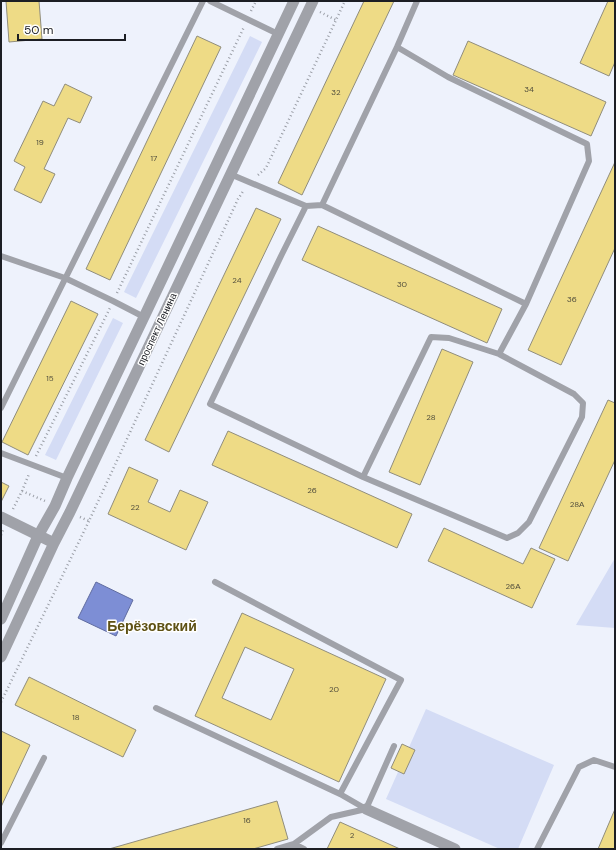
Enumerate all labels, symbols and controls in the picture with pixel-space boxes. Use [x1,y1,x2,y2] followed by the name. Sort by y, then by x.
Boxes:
[18,16,125,42] scale bar
[24,22,53,38] text: 50 m
[524,84,534,94] house number: 34
[331,87,341,97] house number: 32
[36,137,44,147] house number: 19
[151,153,157,163] house number: 17
[232,275,242,285] house number: 24
[397,279,408,289] house number: 30
[135,290,180,367] street label: проспект Ленина
[567,294,577,304] house number: 36
[46,373,54,383] house number: 15
[426,412,436,422] house number: 28
[307,485,317,495] house number: 26
[570,499,585,509] house number: 28А
[130,502,140,512] house number: 22
[506,581,521,591] house number: 26А
[107,617,197,635] district label: Берёзовский
[329,684,340,694] house number: 20
[72,712,80,722] house number: 18
[243,815,251,825] house number: 16
[350,830,355,840] house number: 2

